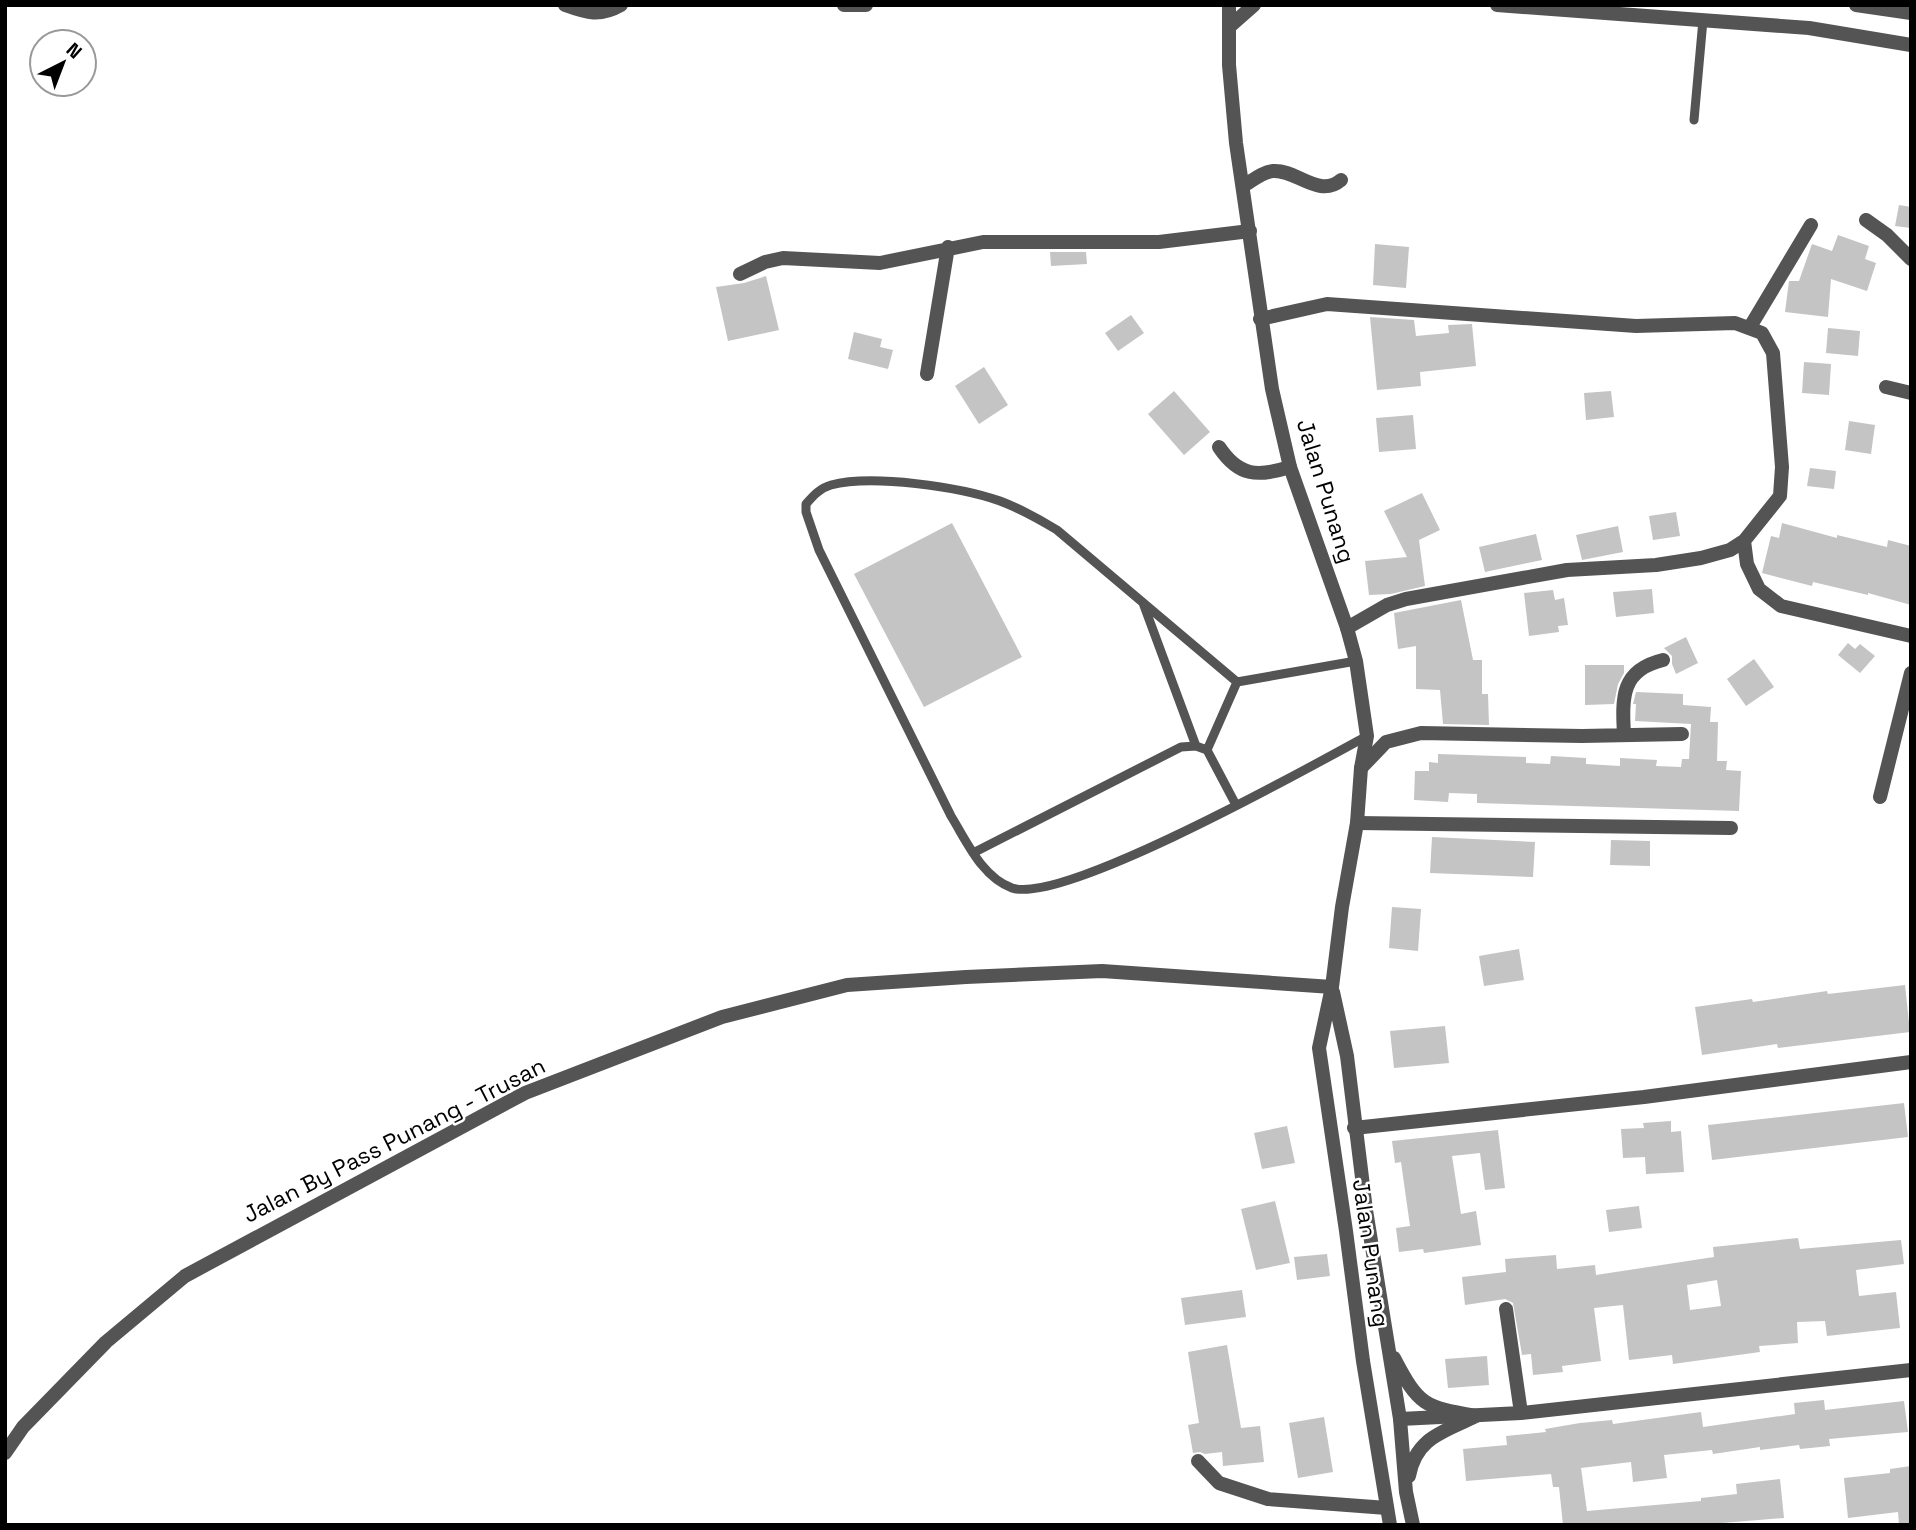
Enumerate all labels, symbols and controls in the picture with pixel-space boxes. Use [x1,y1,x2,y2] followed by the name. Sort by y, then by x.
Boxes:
[28,28,98,98] north arrow
[61,37,87,64] text: N
[1290,415,1362,567] street label: Jalan Punang
[238,1050,550,1230] street label: Jalan By Pass Punang - Trusan
[1346,1177,1396,1329] street label: Jalan Punang

